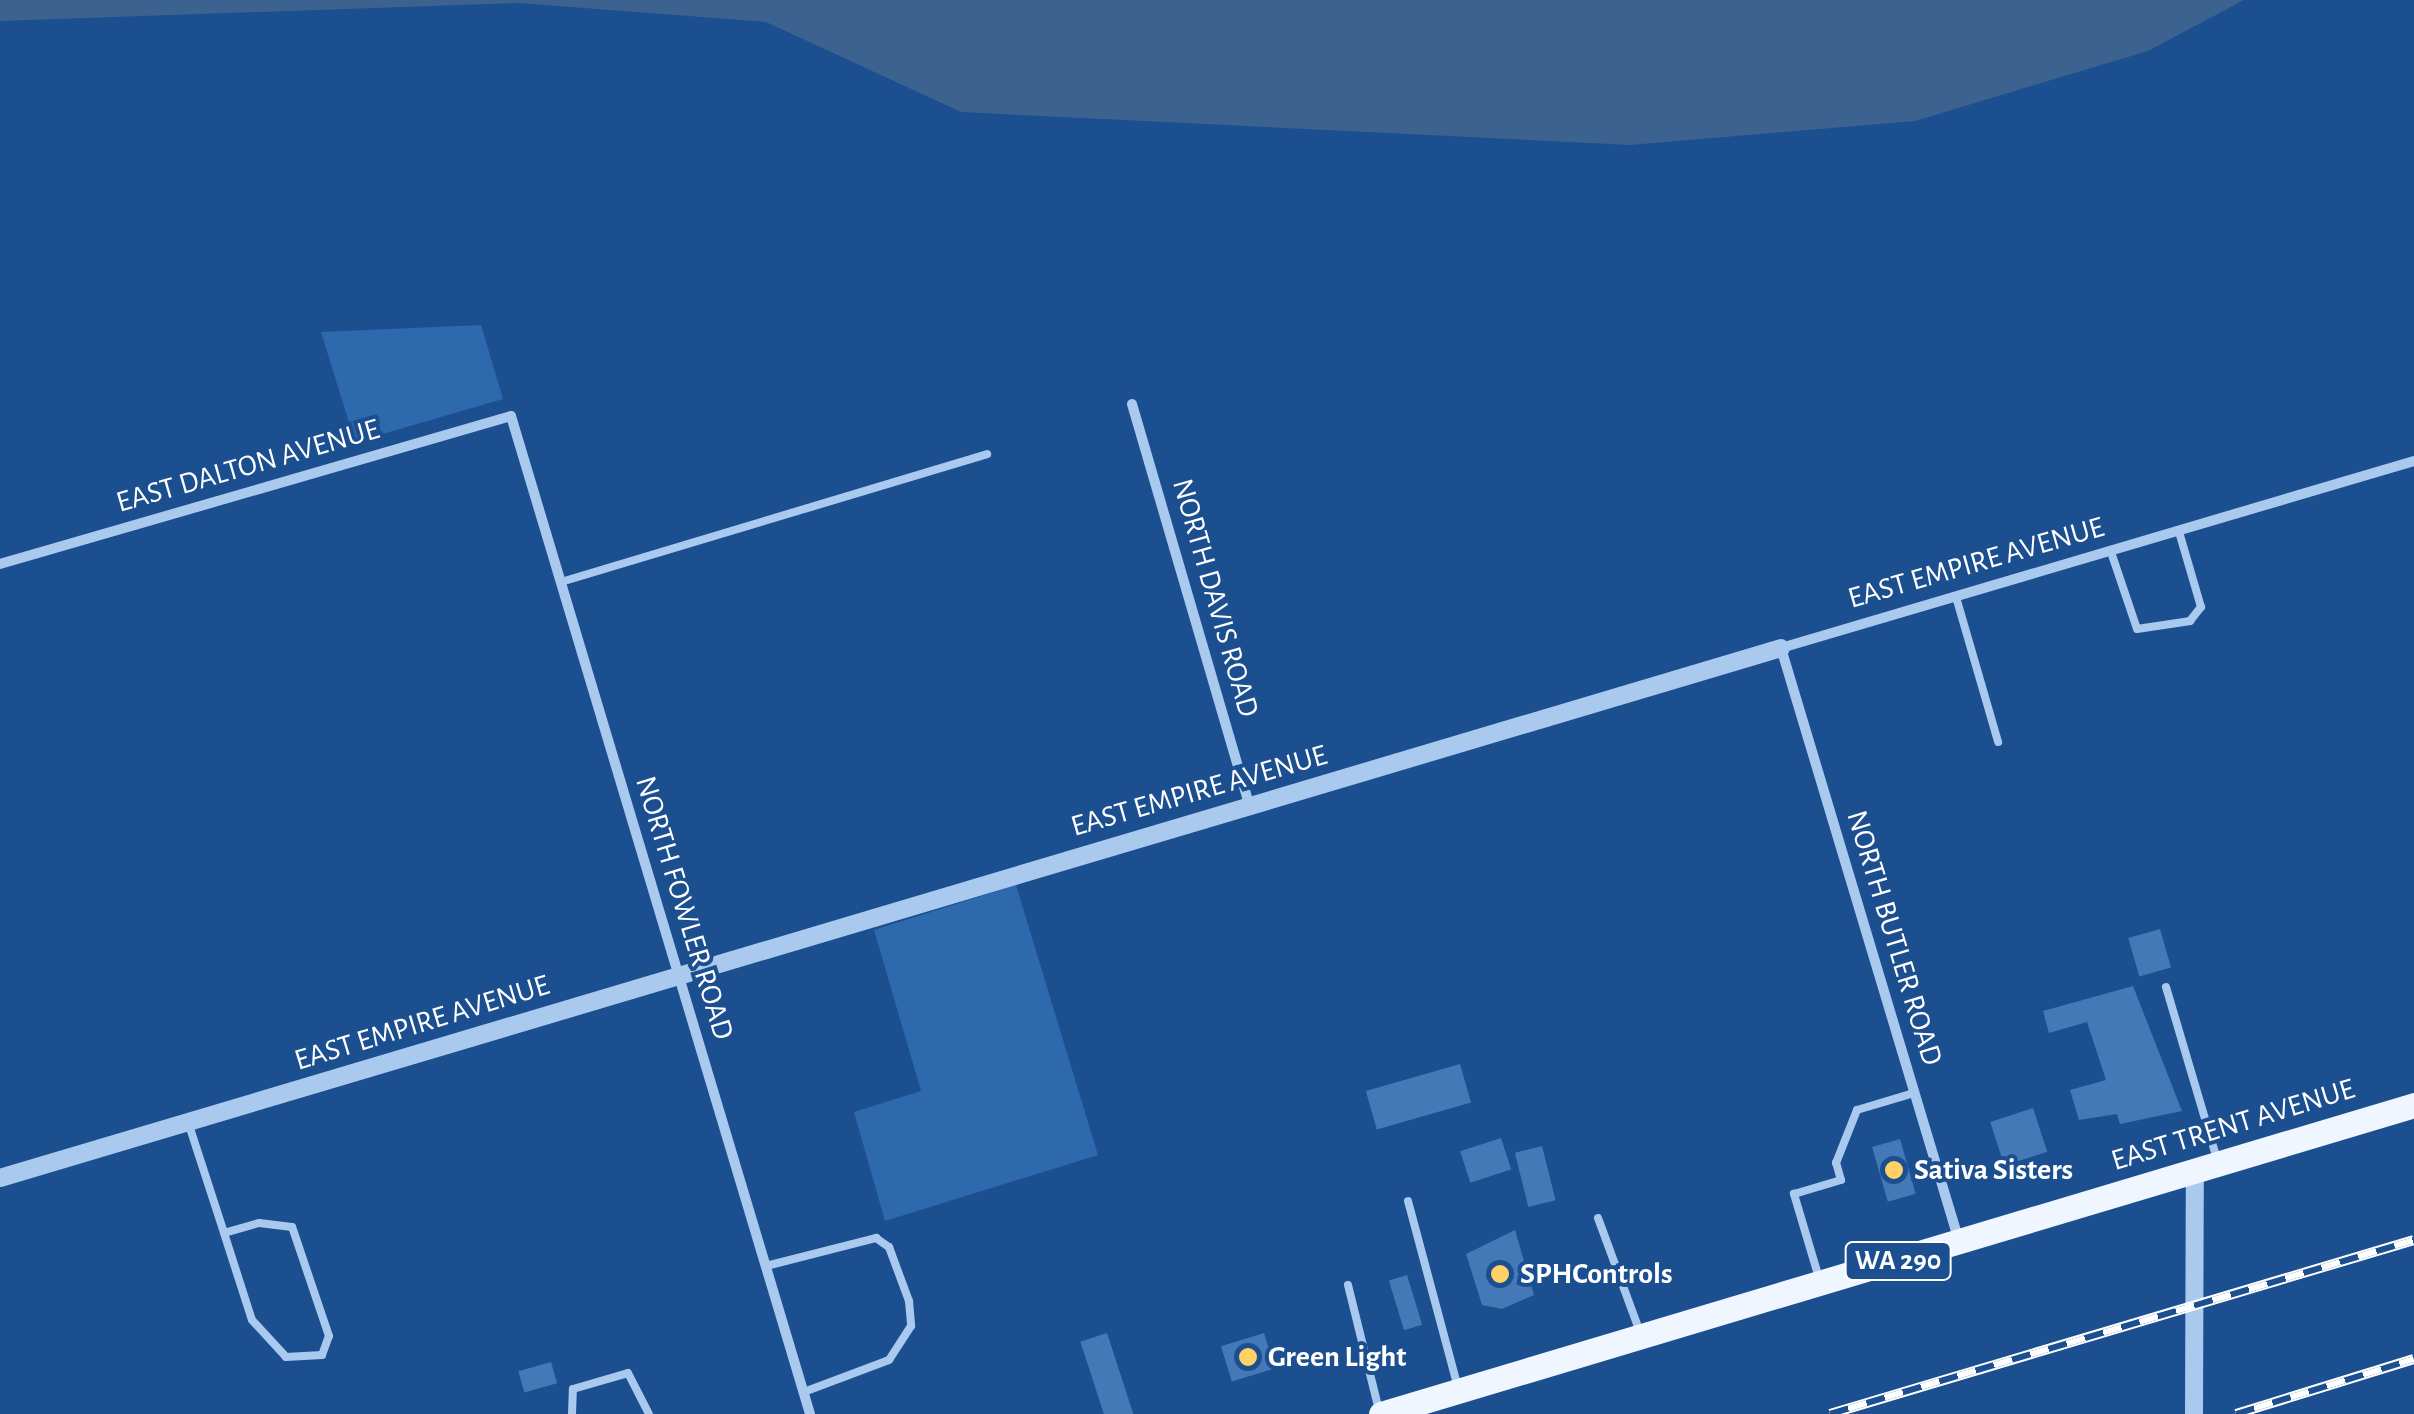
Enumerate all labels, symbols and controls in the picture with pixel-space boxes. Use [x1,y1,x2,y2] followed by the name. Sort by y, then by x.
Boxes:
[112,411,384,521] street label: EAST DALTON AVENUE
[1164,475,1266,721] street label: NORTH DAVIS ROAD
[1844,509,2108,617] street label: EAST EMPIRE AVENUE
[1067,737,1331,845] street label: EAST EMPIRE AVENUE
[627,772,741,1044] street label: NORTH FOWLER ROAD
[1838,806,1950,1070] street label: NORTH BUTLER ROAD
[290,967,554,1079] street label: EAST EMPIRE AVENUE
[2107,1071,2359,1179] street label: EAST TRENT AVENUE
[1914,1152,2073,1188] place label: Sativa Sisters
[1883,1159,1905,1181] marker: Sativa Sisters
[1843,1238,1953,1284] road number: WA 290
[1520,1256,1672,1292] place label: SPHControls
[1489,1263,1511,1285] marker: SPHControls
[1268,1339,1406,1375] place label: Green Light
[1237,1346,1259,1368] marker: Green Light

